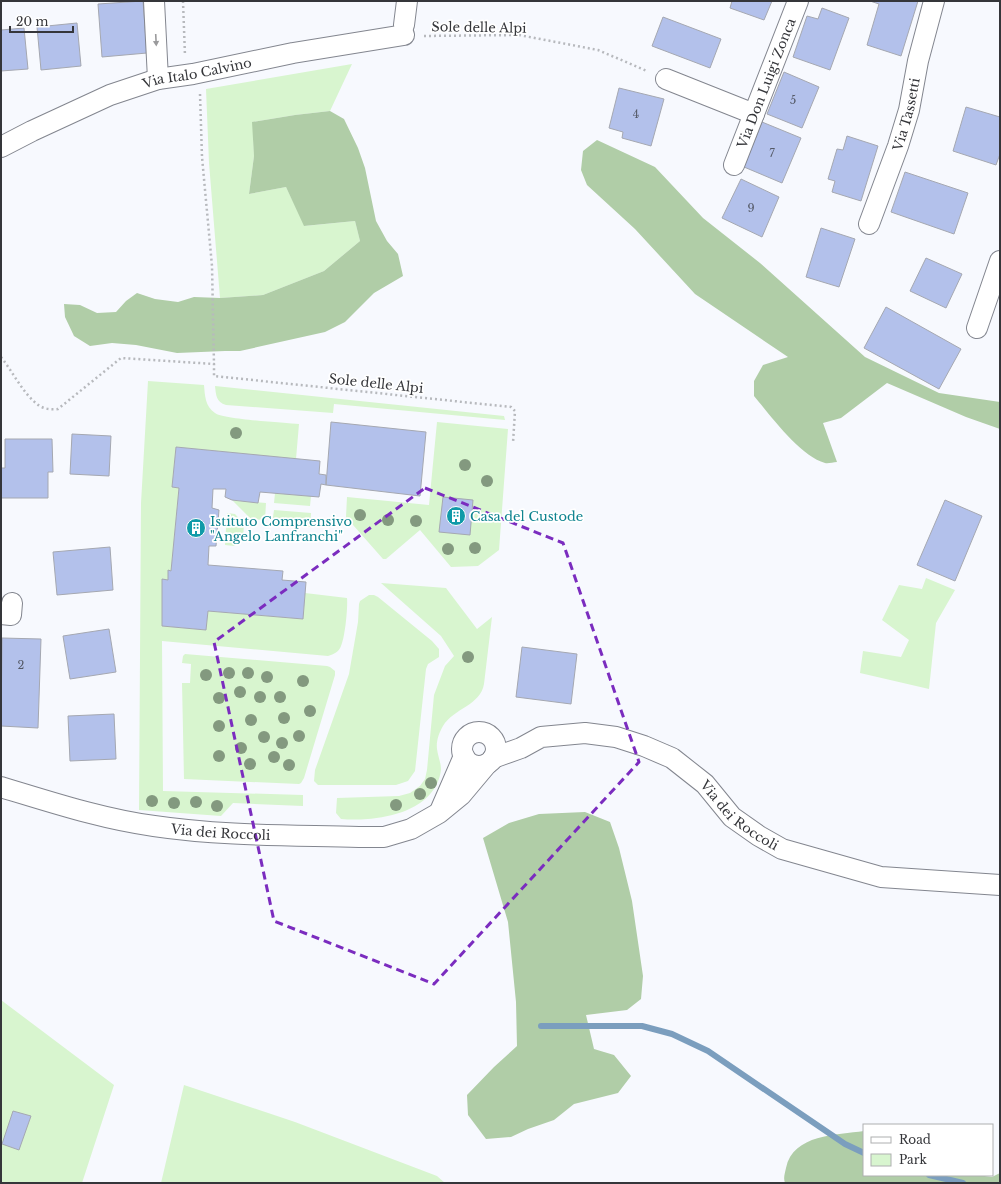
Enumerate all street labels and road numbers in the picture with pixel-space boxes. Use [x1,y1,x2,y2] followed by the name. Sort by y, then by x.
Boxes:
[733,15,800,152] street label: Via Don Luigi Zonca
[431,18,527,37] street label: Sole delle Alpi
[140,54,253,93] street label: Via Italo Calvino
[889,76,924,154] street label: Via Tassetti
[328,370,425,397] street label: Sole delle Alpi
[696,776,782,855] street label: Via dei Roccoli
[169,820,271,844] street label: Via dei Roccoli

